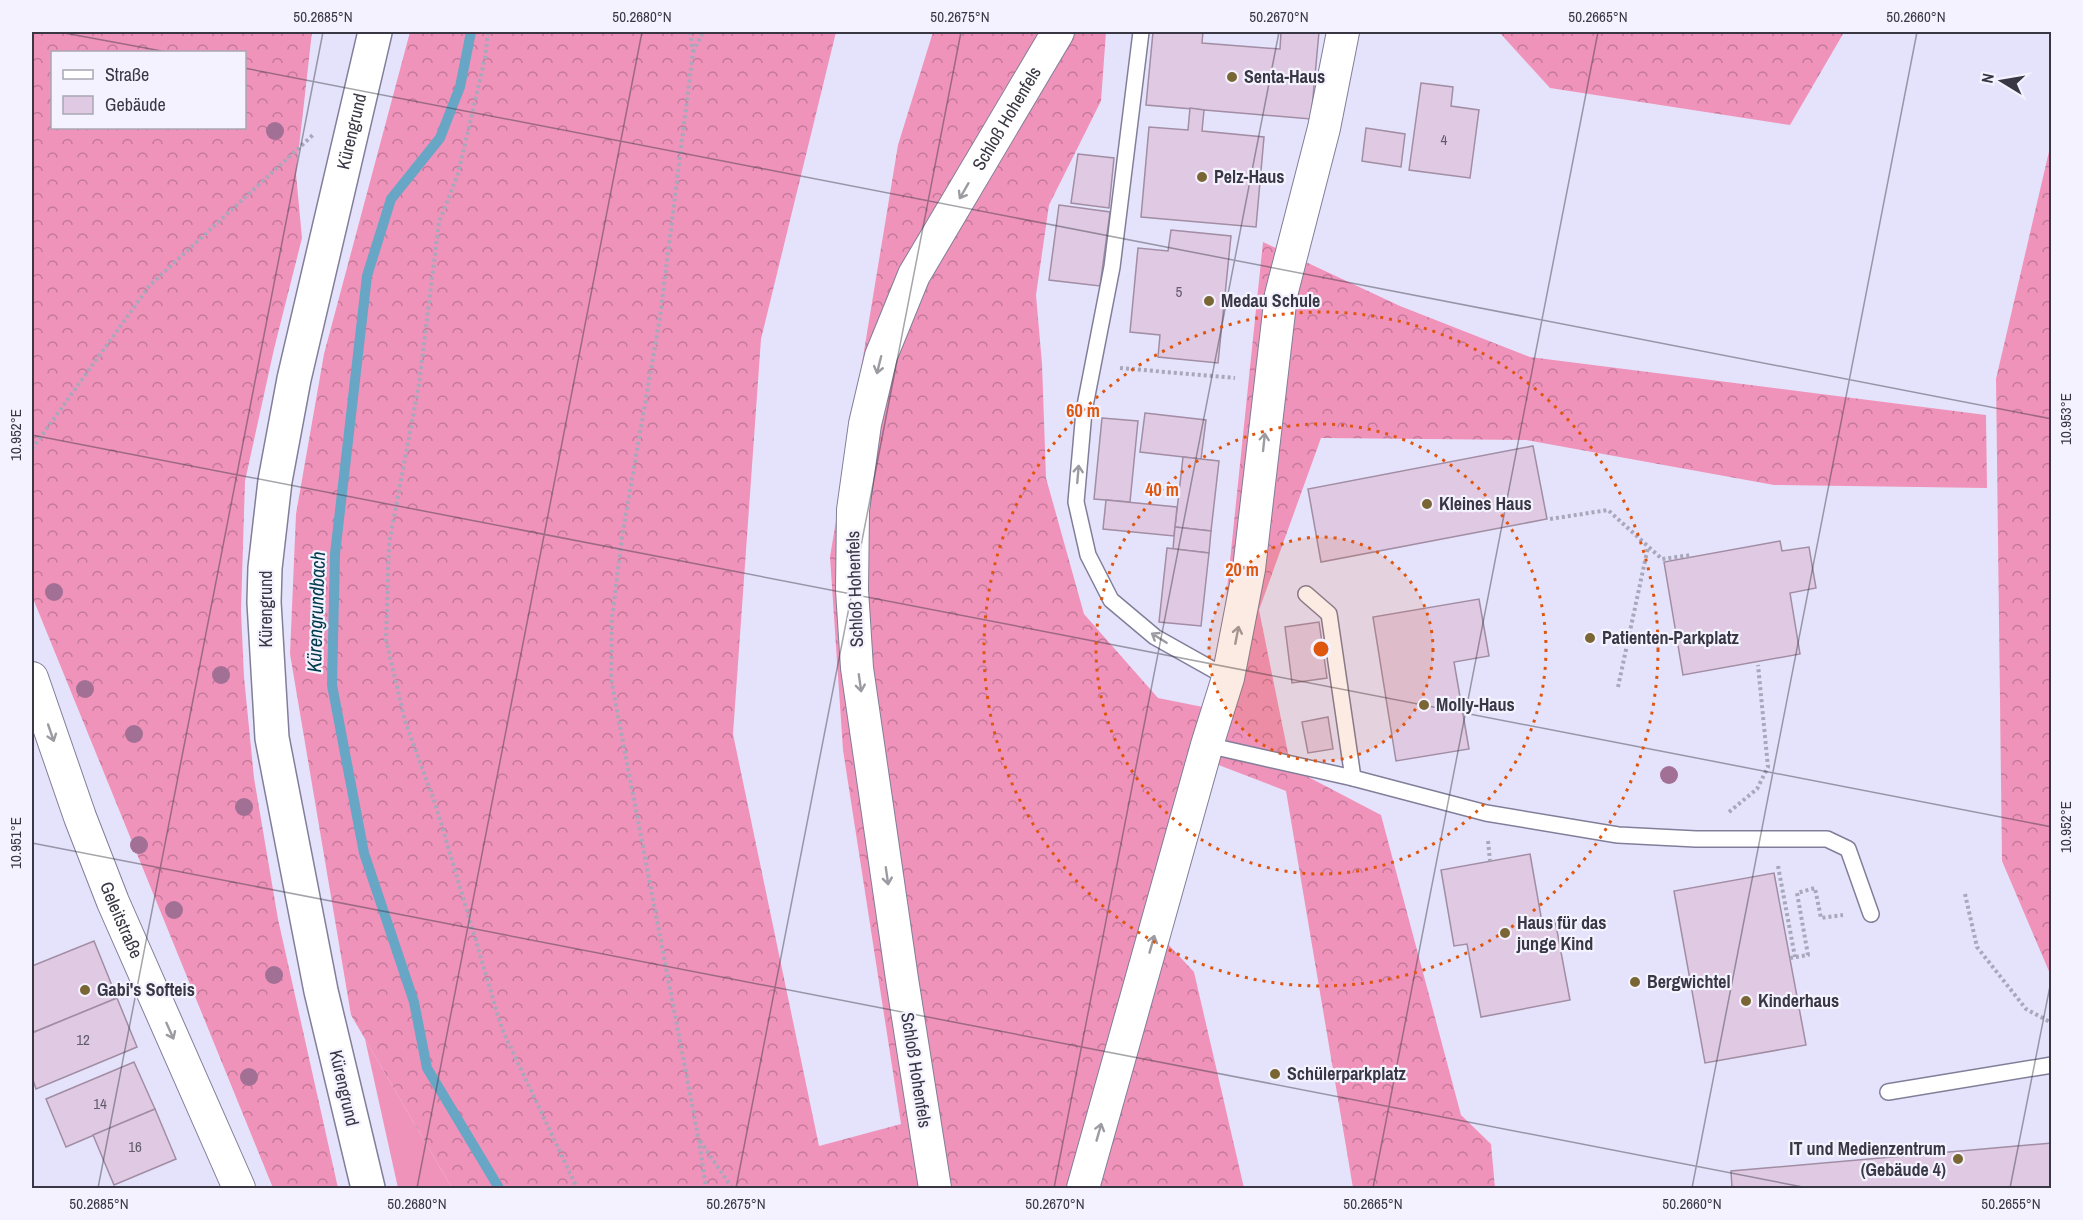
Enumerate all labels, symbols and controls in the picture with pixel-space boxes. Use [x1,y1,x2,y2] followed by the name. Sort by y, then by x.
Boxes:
[293,6,353,27] text: 50.2685°N
[612,6,672,27] text: 50.2680°N
[930,6,990,27] text: 50.2675°N
[1249,6,1309,27] text: 50.2670°N
[1568,6,1628,27] text: 50.2665°N
[1886,6,1946,27] text: 50.2660°N
[51,51,246,129] legend
[1972,51,2032,111] north arrow
[105,62,149,87] text: Straße
[966,62,1047,175] street label: Schloß Hohenfels
[1244,64,1325,89] place label: Senta-Haus
[1225,70,1239,84] marker: Senta-Haus
[1976,71,1999,85] text: N
[330,91,372,172] street label: Kürengrund
[105,92,166,117] text: Gebäude
[1441,129,1448,150] house number: 4
[1214,164,1285,189] place label: Pelz-Haus
[1195,170,1209,184] marker: Pelz-Haus
[958,182,970,199] one-way arrow
[1176,281,1183,302] house number: 5
[1221,288,1320,313] place label: Medau Schule
[1202,294,1216,308] marker: Medau Schule
[873,355,884,374] one-way arrow
[2055,393,2076,445] text: 10.953°E
[1066,398,1100,423] text: 60 m
[5,409,26,461] text: 10.952°E
[1258,433,1269,452] one-way arrow
[1073,464,1084,484] one-way arrow
[1145,477,1179,502] text: 40 m
[1439,491,1532,516] place label: Kleines Haus
[1420,497,1434,511] marker: Kleines Haus
[840,530,869,648] street label: Schloß Hohenfels
[300,551,331,673] water label: Kürengrundbach
[1225,557,1259,582] text: 20 m
[253,570,278,648] street label: Kürengrund
[1602,625,1740,650] place label: Patienten-Parkplatz
[1232,626,1243,645] one-way arrow
[1583,631,1597,645] marker: Patienten-Parkplatz
[1151,632,1168,644] one-way arrow
[1311,639,1331,659] centre of rings
[854,673,865,693] one-way arrow
[1436,692,1515,717] place label: Molly-Haus
[1417,698,1431,712] marker: Molly-Haus
[46,723,57,742] one-way arrow
[2055,801,2076,853] text: 10.952°E
[5,817,26,869] text: 10.951°E
[882,866,893,886] one-way arrow
[94,878,149,962] street label: Geleitstraße
[1516,910,1606,956] place label: Haus für das junge Kind
[1498,926,1512,940] marker: Haus für das junge Kind
[1147,935,1158,954] one-way arrow
[1647,969,1731,994] place label: Bergwichtel
[1628,975,1642,989] marker: Bergwichtel
[97,977,195,1002] place label: Gabi's Softeis
[78,983,92,997] marker: Gabi's Softeis
[1758,988,1839,1013] place label: Kinderhaus
[1739,994,1753,1008] marker: Kinderhaus
[895,1010,938,1129] street label: Schloß Hohenfels
[165,1021,176,1039] one-way arrow
[76,1029,90,1050] house number: 12
[324,1047,365,1128] street label: Kürengrund
[1287,1061,1407,1086] place label: Schülerparkplatz
[1268,1067,1282,1081] marker: Schülerparkplatz
[93,1093,107,1114] house number: 14
[1094,1123,1105,1142] one-way arrow
[128,1136,142,1157] house number: 16
[1789,1136,1946,1182] place label: IT und Medienzentrum (Gebäude 4)
[1951,1152,1965,1166] marker: IT und Medienzentrum (Gebäude 4)
[69,1193,129,1214] text: 50.2685°N
[387,1193,447,1214] text: 50.2680°N
[706,1193,766,1214] text: 50.2675°N
[1025,1193,1085,1214] text: 50.2670°N
[1343,1193,1403,1214] text: 50.2665°N
[1662,1193,1722,1214] text: 50.2660°N
[1981,1193,2041,1214] text: 50.2655°N

